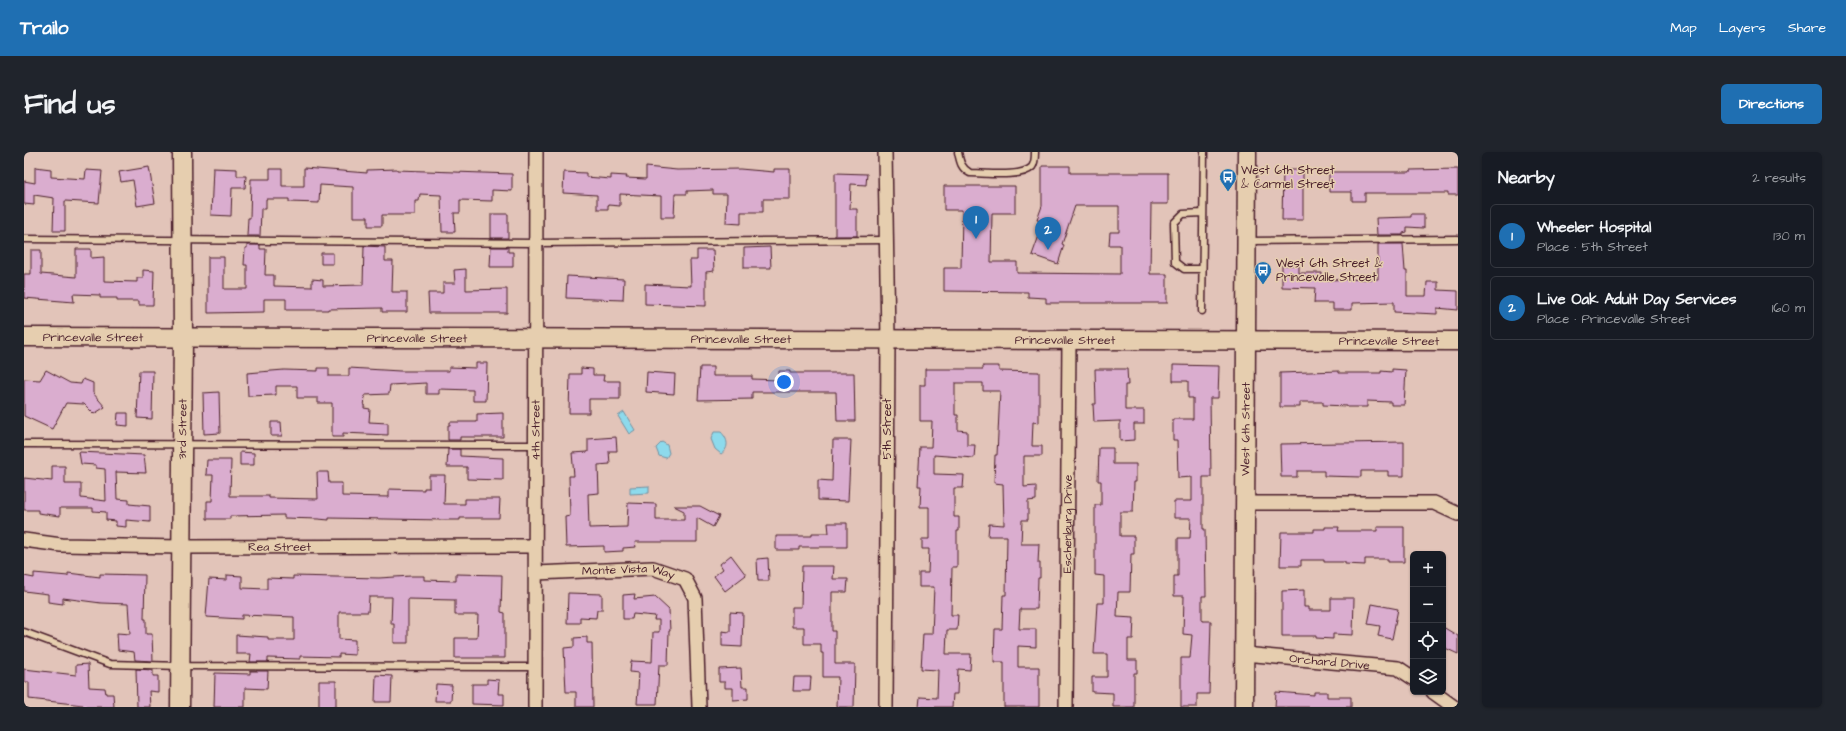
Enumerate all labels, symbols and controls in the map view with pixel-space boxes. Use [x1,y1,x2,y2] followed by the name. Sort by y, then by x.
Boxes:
[20,15,69,42] text: Trailo
[1670,18,1697,38] text: Map
[1719,18,1766,38] text: Layers
[1788,18,1826,38] text: Share
[1721,84,1822,124] button: Directions
[24,85,115,124] text: Find us
[1241,162,1335,193] place label: West 6th Street & Carmel Street
[1498,166,1555,190] text: Nearby
[1218,167,1238,192] bus stop icon: West 6th Street & Carmel Street
[1752,169,1806,187] text: 2 results
[963,206,989,239] pin: 1
[1035,217,1061,250] pin: 2
[1537,217,1651,238] text: Wheeler Hospital
[1511,227,1513,245] text: 1
[1773,227,1805,245] text: 130 m
[1537,238,1648,256] text: Place · 5th Street
[1276,255,1382,286] place label: West 6th Street & Princevalle Street
[1253,260,1273,285] bus stop icon: West 6th Street & Princevalle Street
[1537,289,1737,310] text: Live Oak Adult Day Services
[1508,299,1516,317] text: 2
[1772,299,1805,317] text: 160 m
[1537,310,1690,328] text: Place · Princevalle Street
[43,329,144,346] street label: Princevalle Street
[367,329,468,347] street label: Princevalle Street
[691,330,792,348] street label: Princevalle Street
[1015,331,1116,349] street label: Princevalle Street
[1339,332,1440,349] street label: Princevalle Street
[774,372,794,392] your location
[1237,382,1254,476] street label: West 6th Street
[174,398,191,459] street label: 3rd Street
[879,398,896,460] street label: 5th Street
[527,399,544,460] street label: 4th Street
[1059,474,1077,573] street label: Eschenburg Drive
[248,538,311,555] street label: Rea Street
[1410,551,1446,695] map controls
[1410,551,1446,587] button: +
[582,560,678,585] street label: Monte Vista Way
[1410,587,1446,623] button: −
[1410,623,1446,659] button: locate
[1289,650,1371,674] street label: Orchard Drive
[1410,659,1446,695] button: layers

